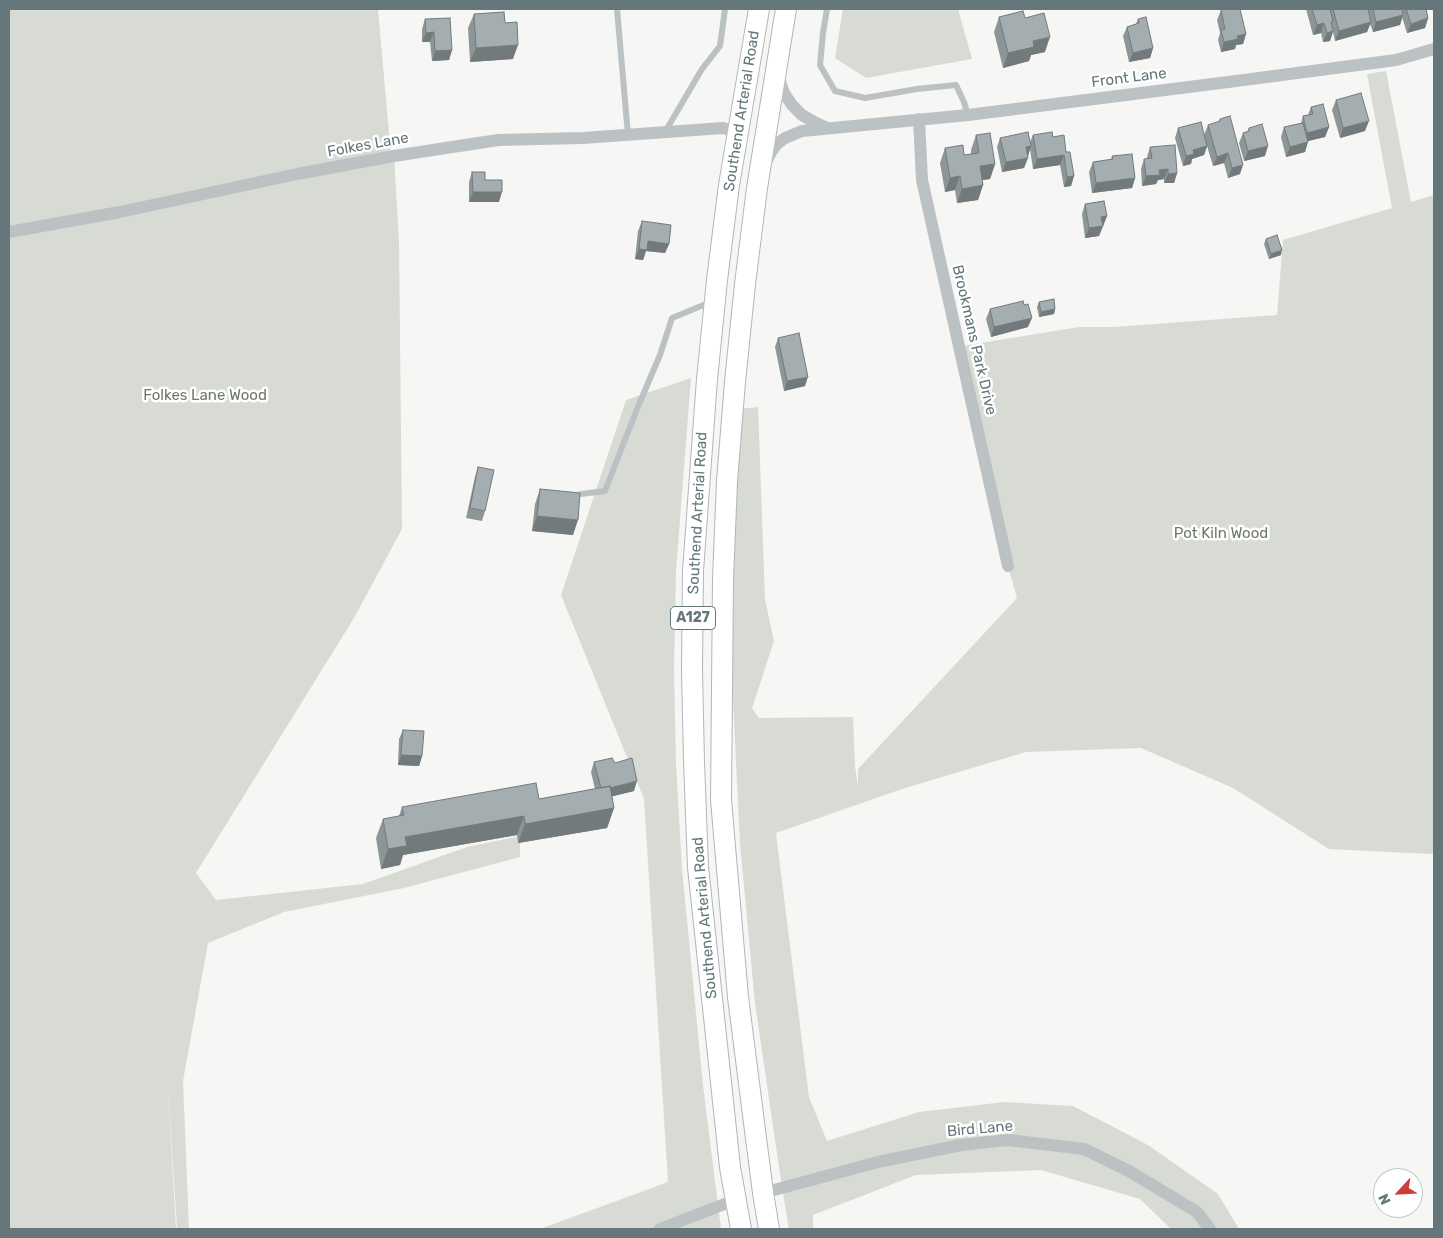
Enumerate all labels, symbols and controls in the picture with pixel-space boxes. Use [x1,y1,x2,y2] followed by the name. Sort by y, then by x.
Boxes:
[720,29,764,193] street label: Southend Arterial Road
[1090,64,1168,92] street label: Front Lane
[326,129,410,161] street label: Folkes Lane
[948,263,1000,417] street label: Brookmans Park Drive
[143,387,267,405] park label: Folkes Lane Wood
[685,431,711,595] street label: Southend Arterial Road
[1174,525,1268,543] park label: Pot Kiln Wood
[670,606,716,630] road number: A127
[689,836,721,1000] street label: Southend Arterial Road
[946,1117,1014,1141] street label: Bird Lane
[1373,1168,1423,1218] north arrow
[1375,1191,1395,1207] text: N

